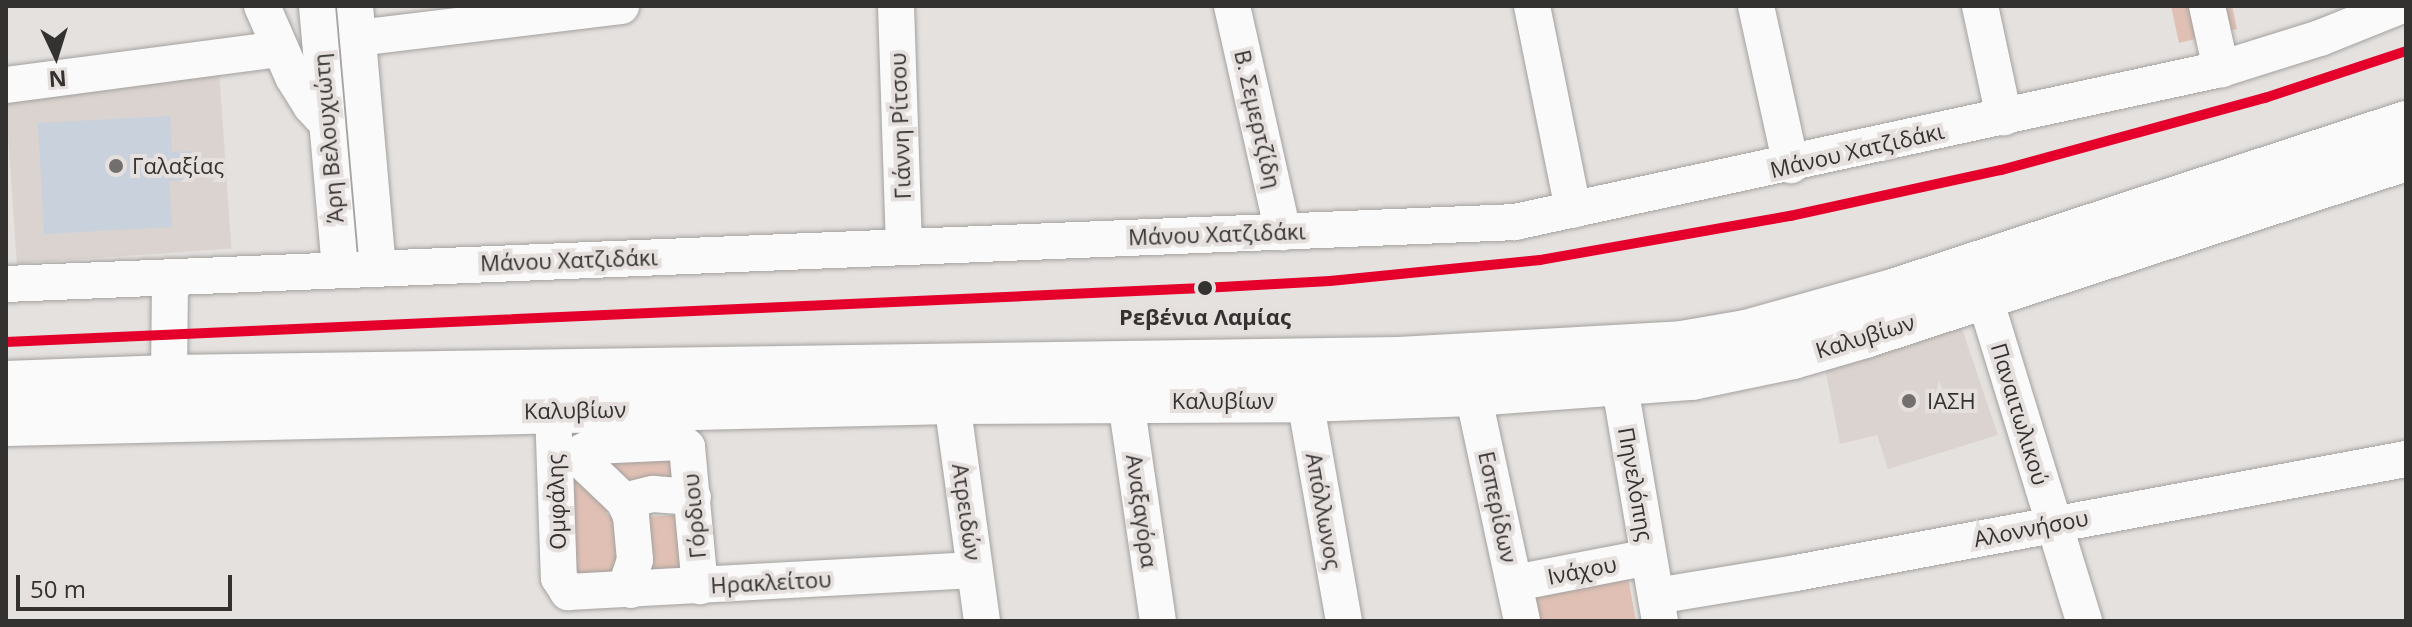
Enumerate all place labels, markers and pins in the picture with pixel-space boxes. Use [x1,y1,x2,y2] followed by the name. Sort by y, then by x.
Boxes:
[132,153,224,179] place label: Γαλαξίας
[107,157,125,175] marker: Γαλαξίας
[1193,276,1217,300] marker: Ρεβένια Λαμίας
[1119,304,1291,330] place label: Ρεβένια Λαμίας
[1927,388,1976,414] place label: ΙΑΣΗ
[1898,390,1920,412] marker: ΙΑΣΗ

